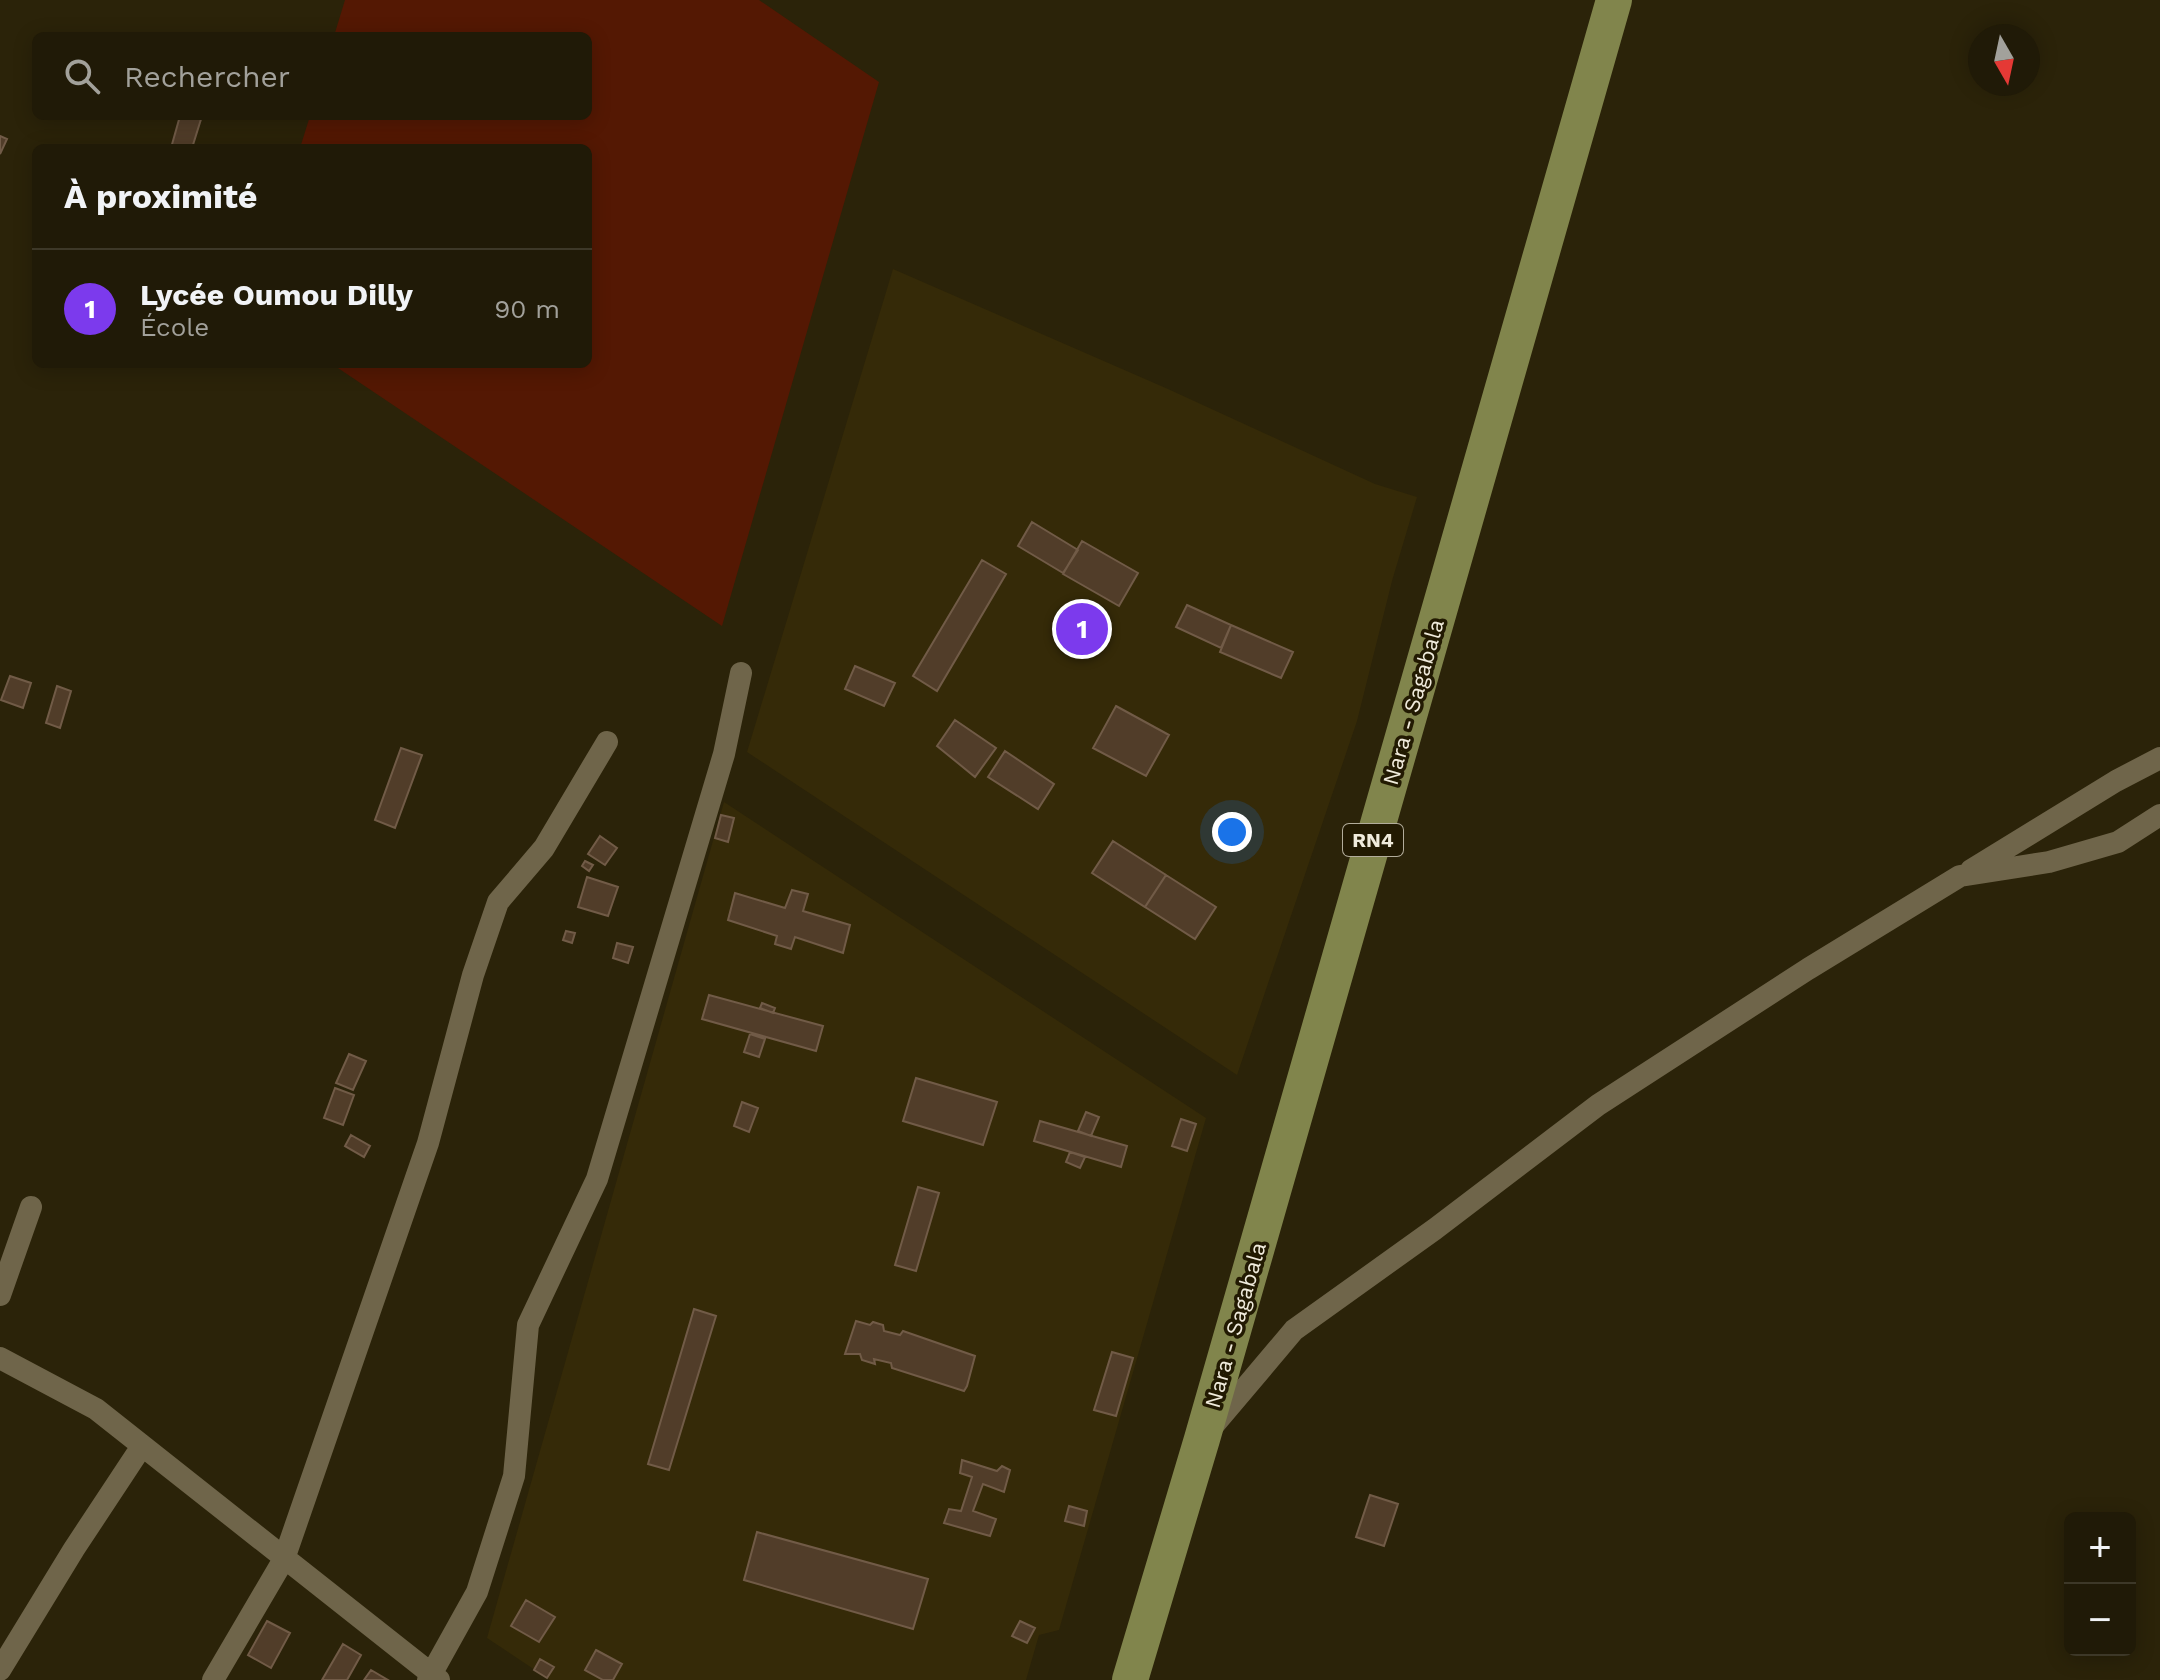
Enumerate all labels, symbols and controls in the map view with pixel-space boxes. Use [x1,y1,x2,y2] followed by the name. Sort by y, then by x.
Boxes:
[1968,24,2040,96] north arrow
[32,32,592,120] search box
[60,54,104,98] icon: search
[124,59,290,94] text: Rechercher
[64,176,258,216] text: À proximité
[140,277,413,312] text: Lycée Oumou Dilly
[84,294,96,324] text: 1
[494,294,560,324] text: 90 m
[140,312,209,342] text: École
[1056,599,1108,659] pin: 1
[1378,616,1449,788] street label: Nara - Sagabala
[1212,812,1252,852] your location
[1343,824,1403,856] road number: RN4
[1200,1239,1271,1411] street label: Nara - Sagabala
[2064,1512,2136,1656] map controls
[2064,1512,2136,1584] button: +
[2064,1584,2136,1656] button: −

